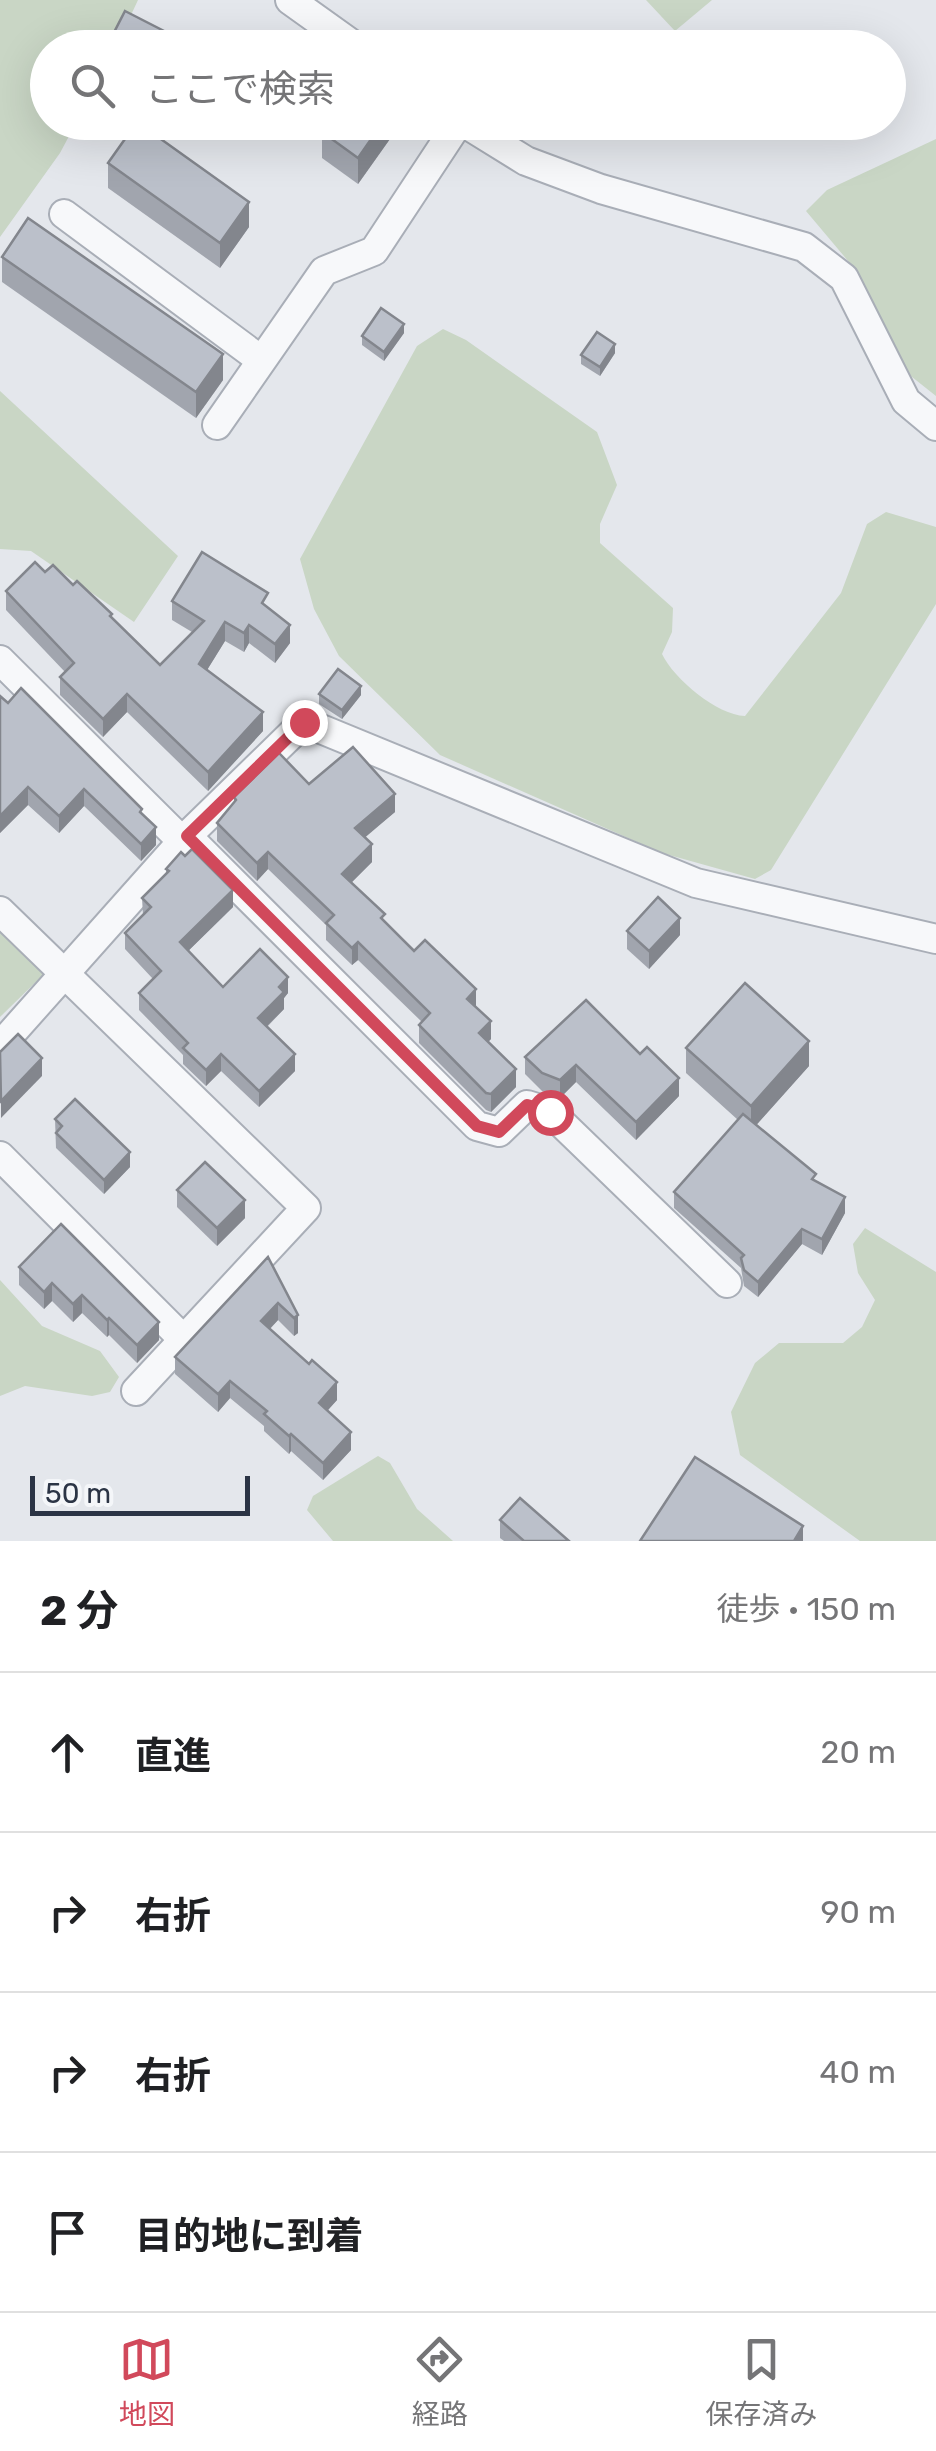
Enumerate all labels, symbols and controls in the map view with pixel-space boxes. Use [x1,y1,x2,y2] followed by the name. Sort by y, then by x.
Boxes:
[30,30,906,140] search box
[65,58,120,113] icon: search
[145,66,335,112] text: ここで検索
[282,700,328,746] route end
[528,1090,574,1136] route start
[30,1471,250,1516] scale bar
[45,1477,111,1510] text: 50 m
[40,1586,118,1636] text: 2 分
[716,1590,896,1628] text: 徒歩 · 150 m
[40,1725,95,1780] icon: ahead
[135,1733,211,1779] text: 直進
[821,1733,896,1771] text: 20 m
[40,1885,95,1940] icon: right
[135,1893,211,1939] text: 右折
[820,1893,896,1931] text: 90 m
[40,2045,95,2100] icon: right
[135,2053,211,2099] text: 右折
[820,2053,896,2091] text: 40 m
[40,2205,95,2260] icon: arrive
[135,2213,363,2259] text: 目的地に到着
[119,2332,175,2432] tab: 地図
[412,2332,468,2432] tab: 経路
[705,2332,817,2432] tab: 保存済み

